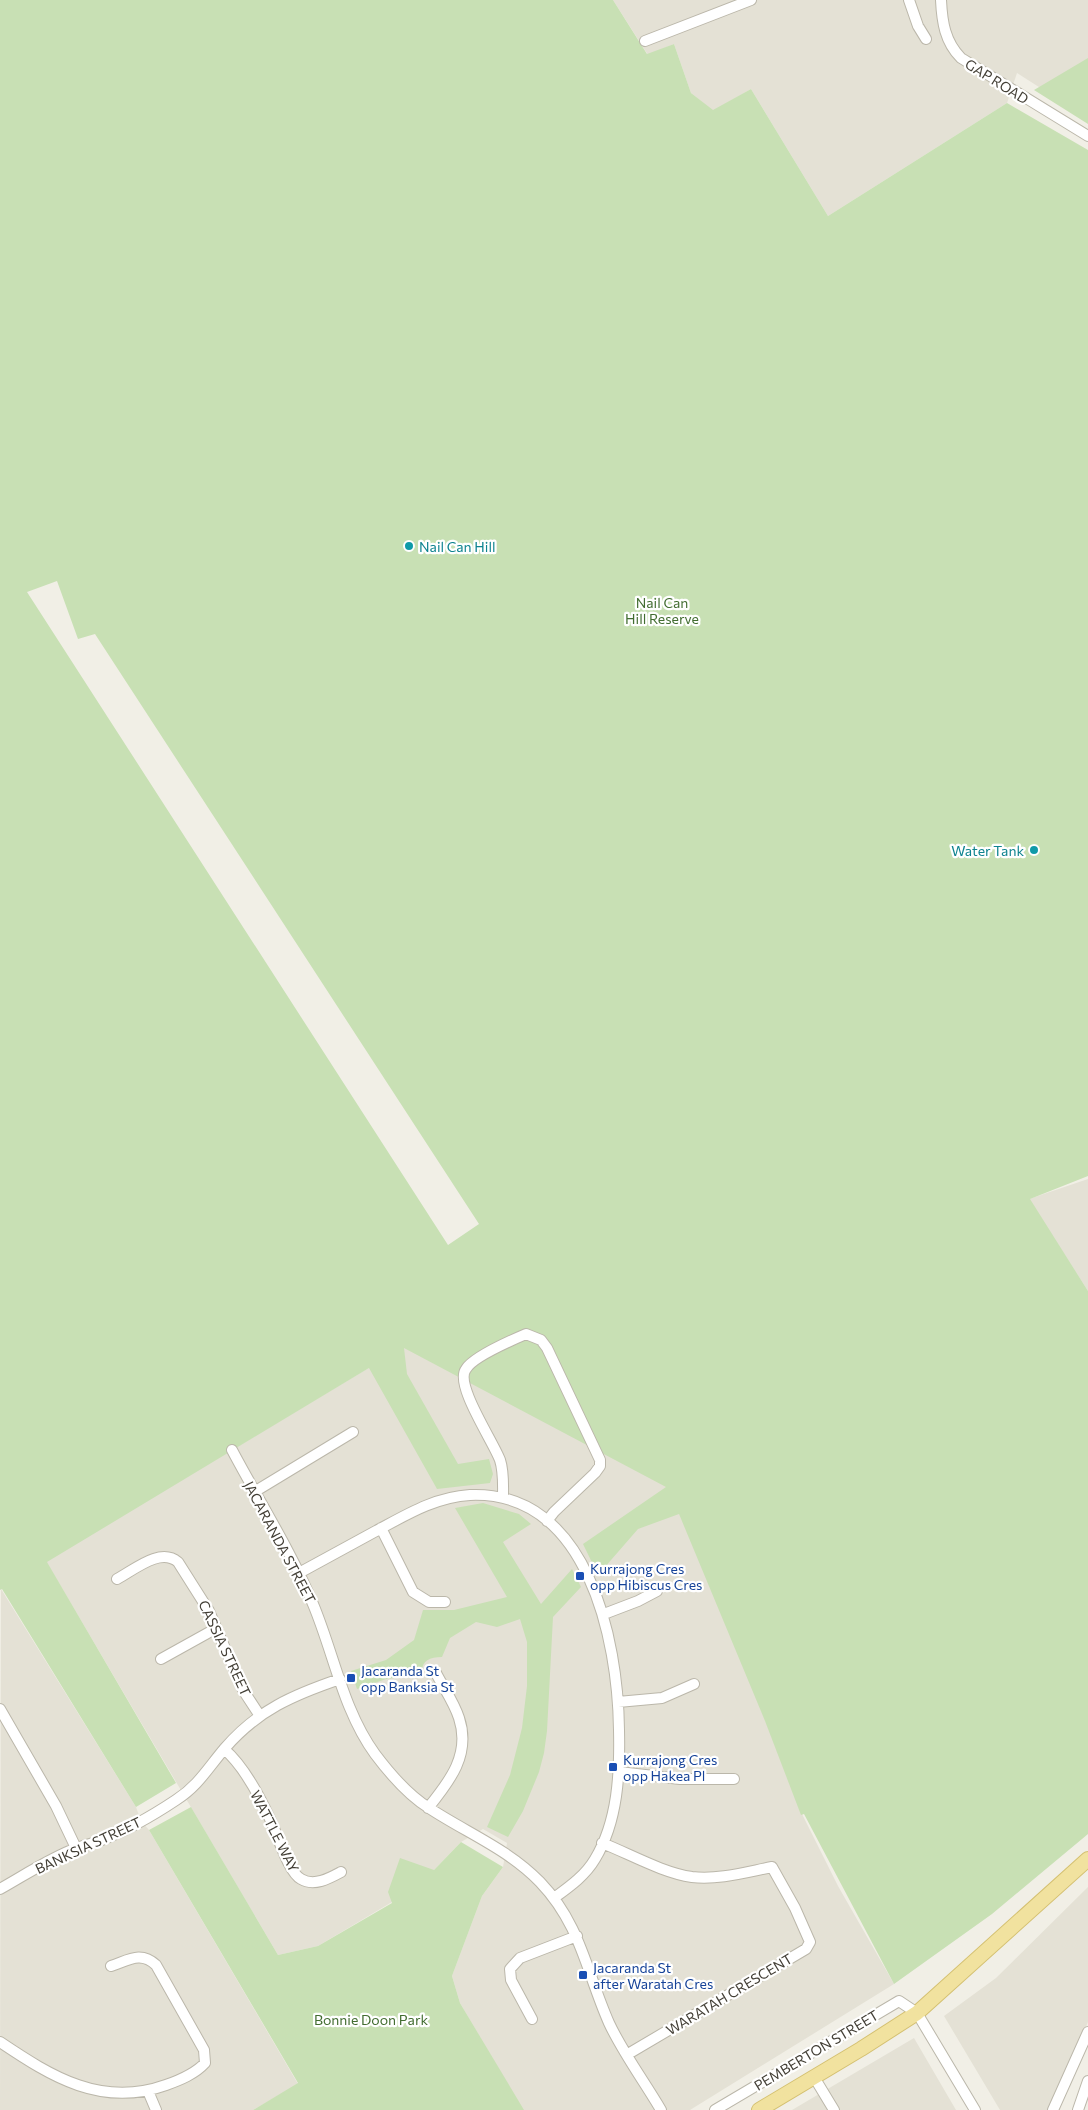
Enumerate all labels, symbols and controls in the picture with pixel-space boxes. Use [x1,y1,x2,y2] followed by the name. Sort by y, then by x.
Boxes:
[962,55,1032,107] street label: GAP ROAD
[419,538,496,555] place label: Nail Can Hill
[403,540,415,552] marker: Nail Can Hill
[625,594,699,627] park label: Nail Can Hill Reserve
[951,842,1024,859] place label: Water Tank
[1028,844,1040,856] marker: Water Tank
[240,1478,320,1606] street label: JACARANDA STREET
[590,1560,702,1593] place label: Kurrajong Cres opp Hibiscus Cres
[574,1570,586,1582] marker: Kurrajong Cres opp Hibiscus Cres
[195,1597,255,1699] street label: CASSIA STREET
[361,1662,455,1695] place label: Jacaranda St opp Banksia St
[345,1672,357,1684] marker: Jacaranda St opp Banksia St
[623,1751,717,1784] place label: Kurrajong Cres opp Hakea Pl
[607,1761,619,1773] marker: Kurrajong Cres opp Hakea Pl
[247,1787,303,1875] street label: WATTLE WAY
[32,1813,144,1877] street label: BANKSIA STREET
[663,1950,795,2038] street label: WARATAH CRESCENT
[593,1959,713,1992] place label: Jacaranda St after Waratah Cres
[577,1969,589,1981] marker: Jacaranda St after Waratah Cres
[751,2006,881,2094] street label: PEMBERTON STREET
[314,2011,428,2028] park label: Bonnie Doon Park

